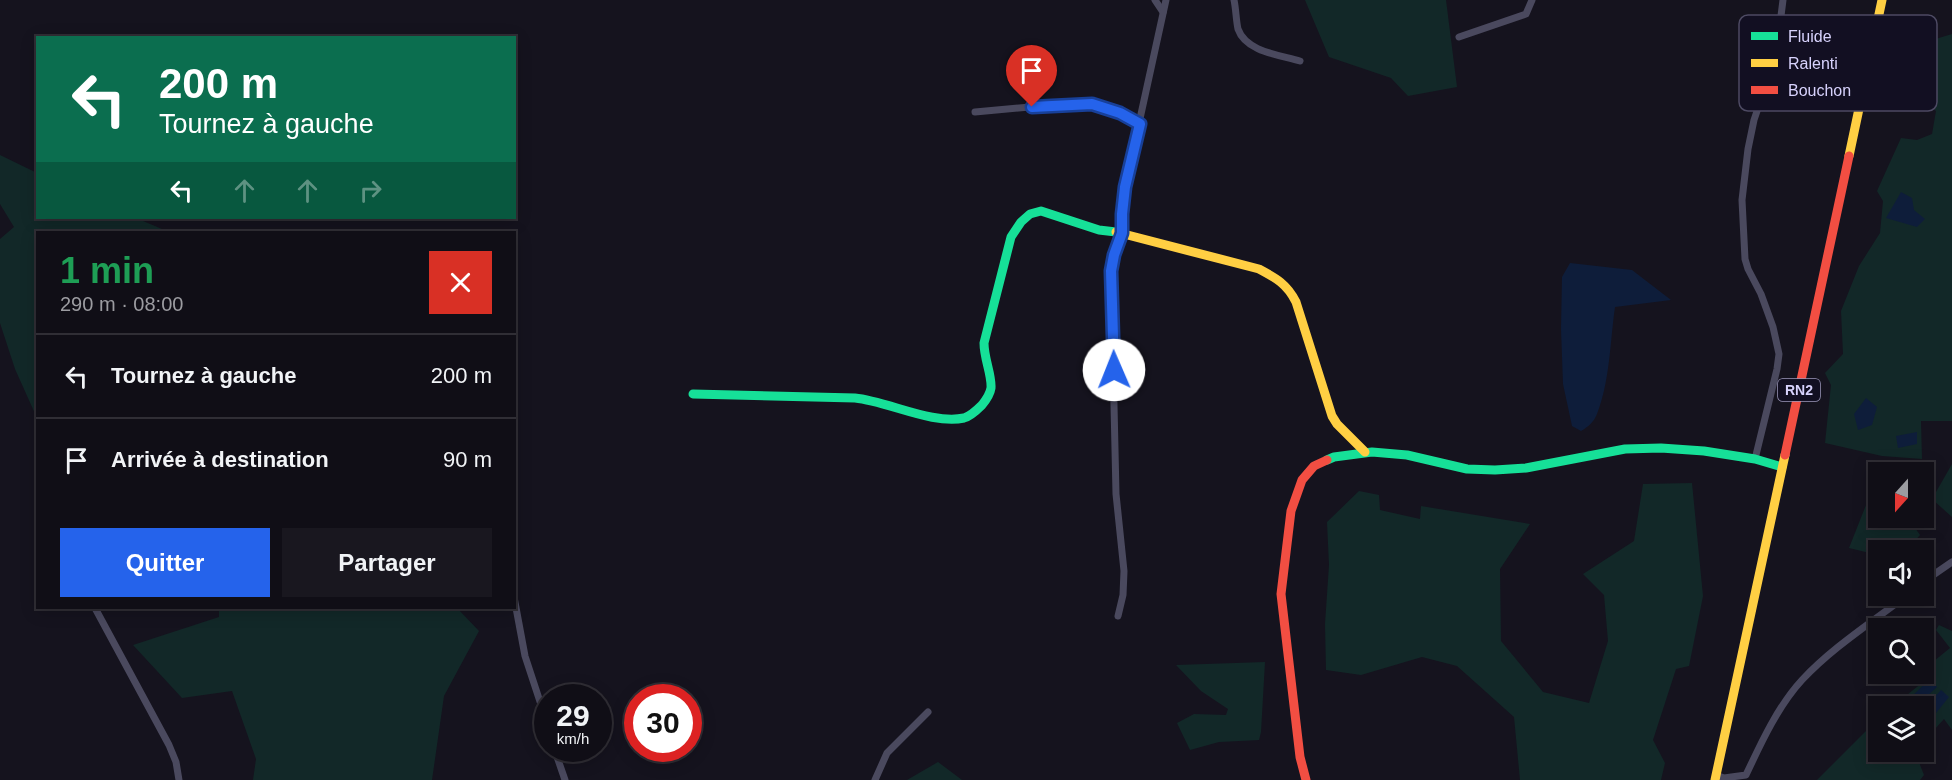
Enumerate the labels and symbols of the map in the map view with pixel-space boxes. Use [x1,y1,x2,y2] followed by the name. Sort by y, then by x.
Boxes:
[1739,15,1937,111] legend
[1788,28,1832,45] text: Fluide
[1006,45,1057,107] pin
[1788,55,1838,72] text: Ralenti
[1788,82,1851,99] text: Bouchon
[1082,338,1146,402] position arrow
[1778,379,1820,401] road number: RN2
[1868,462,1934,528] north arrow
[624,684,702,762] speed limit sign: 30

